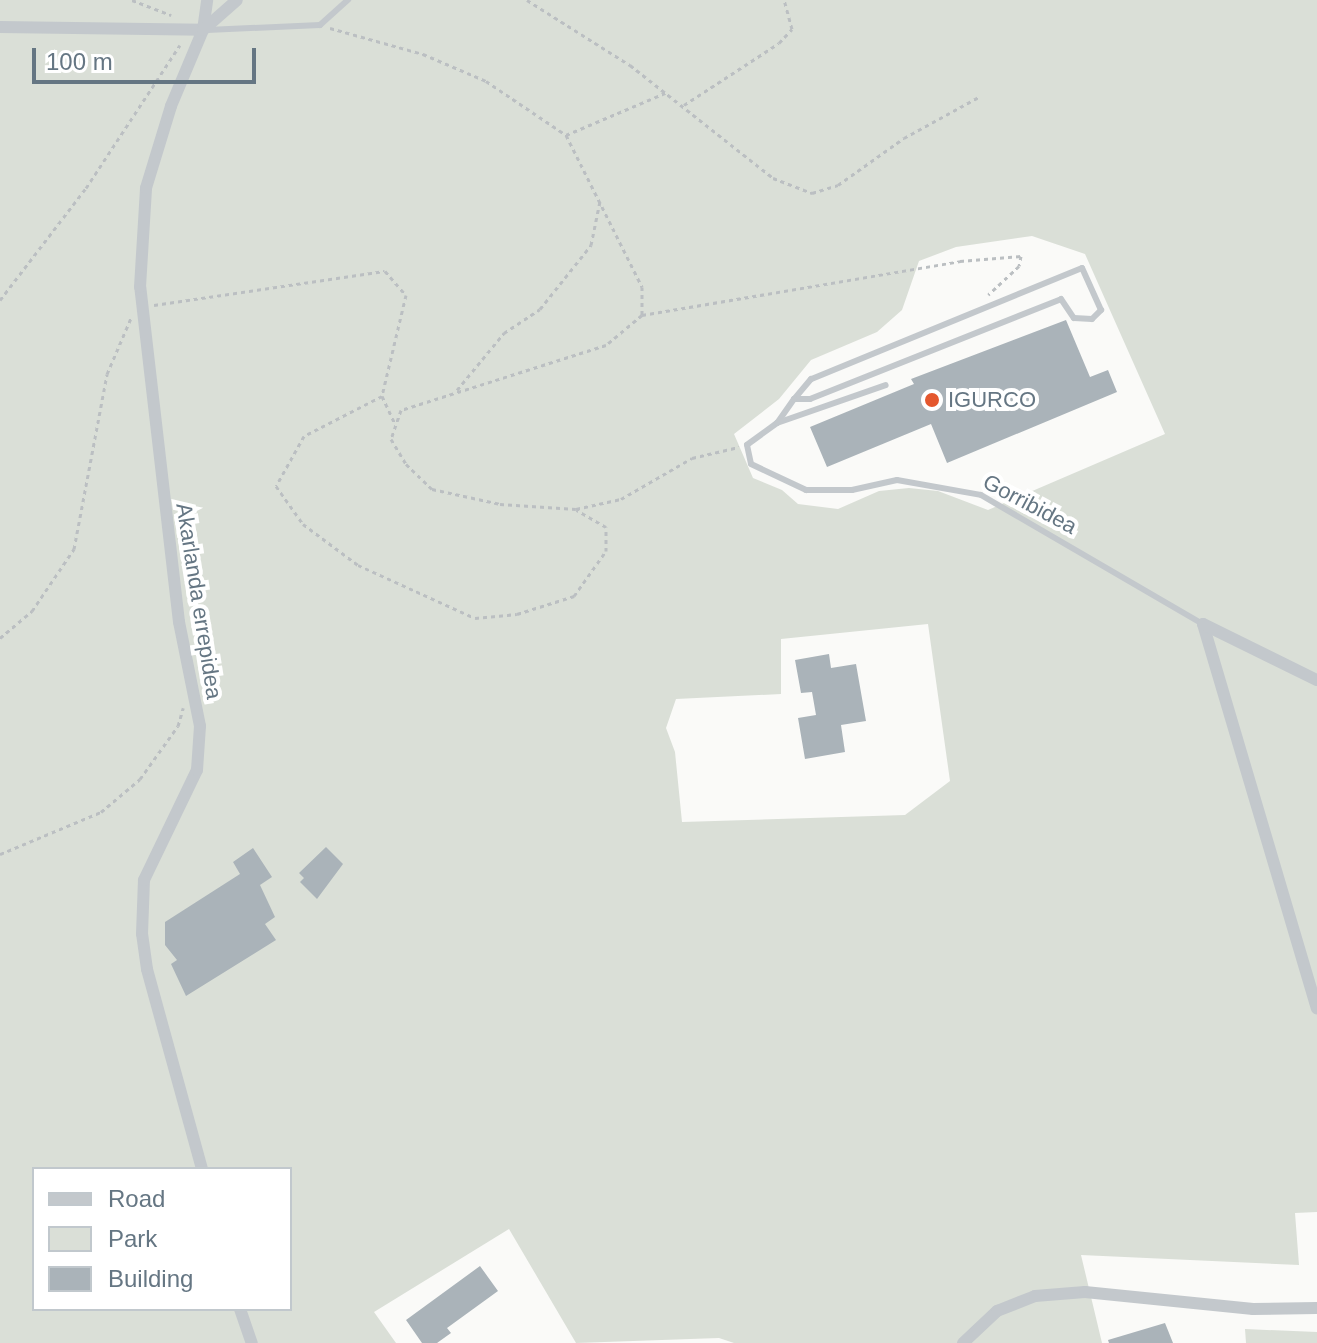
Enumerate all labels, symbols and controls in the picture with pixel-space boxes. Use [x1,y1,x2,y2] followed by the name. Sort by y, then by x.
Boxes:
[36,32,260,82] scale bar
[46,48,113,75] text: 100 m
[948,387,1036,413] place label: IGURCO
[923,391,941,409] marker: IGURCO
[978,468,1082,540] street label: Gorribidea
[170,501,228,701] street label: Akarlanda errepidea
[32,1167,292,1311] legend
[108,1185,165,1212] text: Road
[108,1225,157,1252] text: Park
[108,1265,193,1292] text: Building

